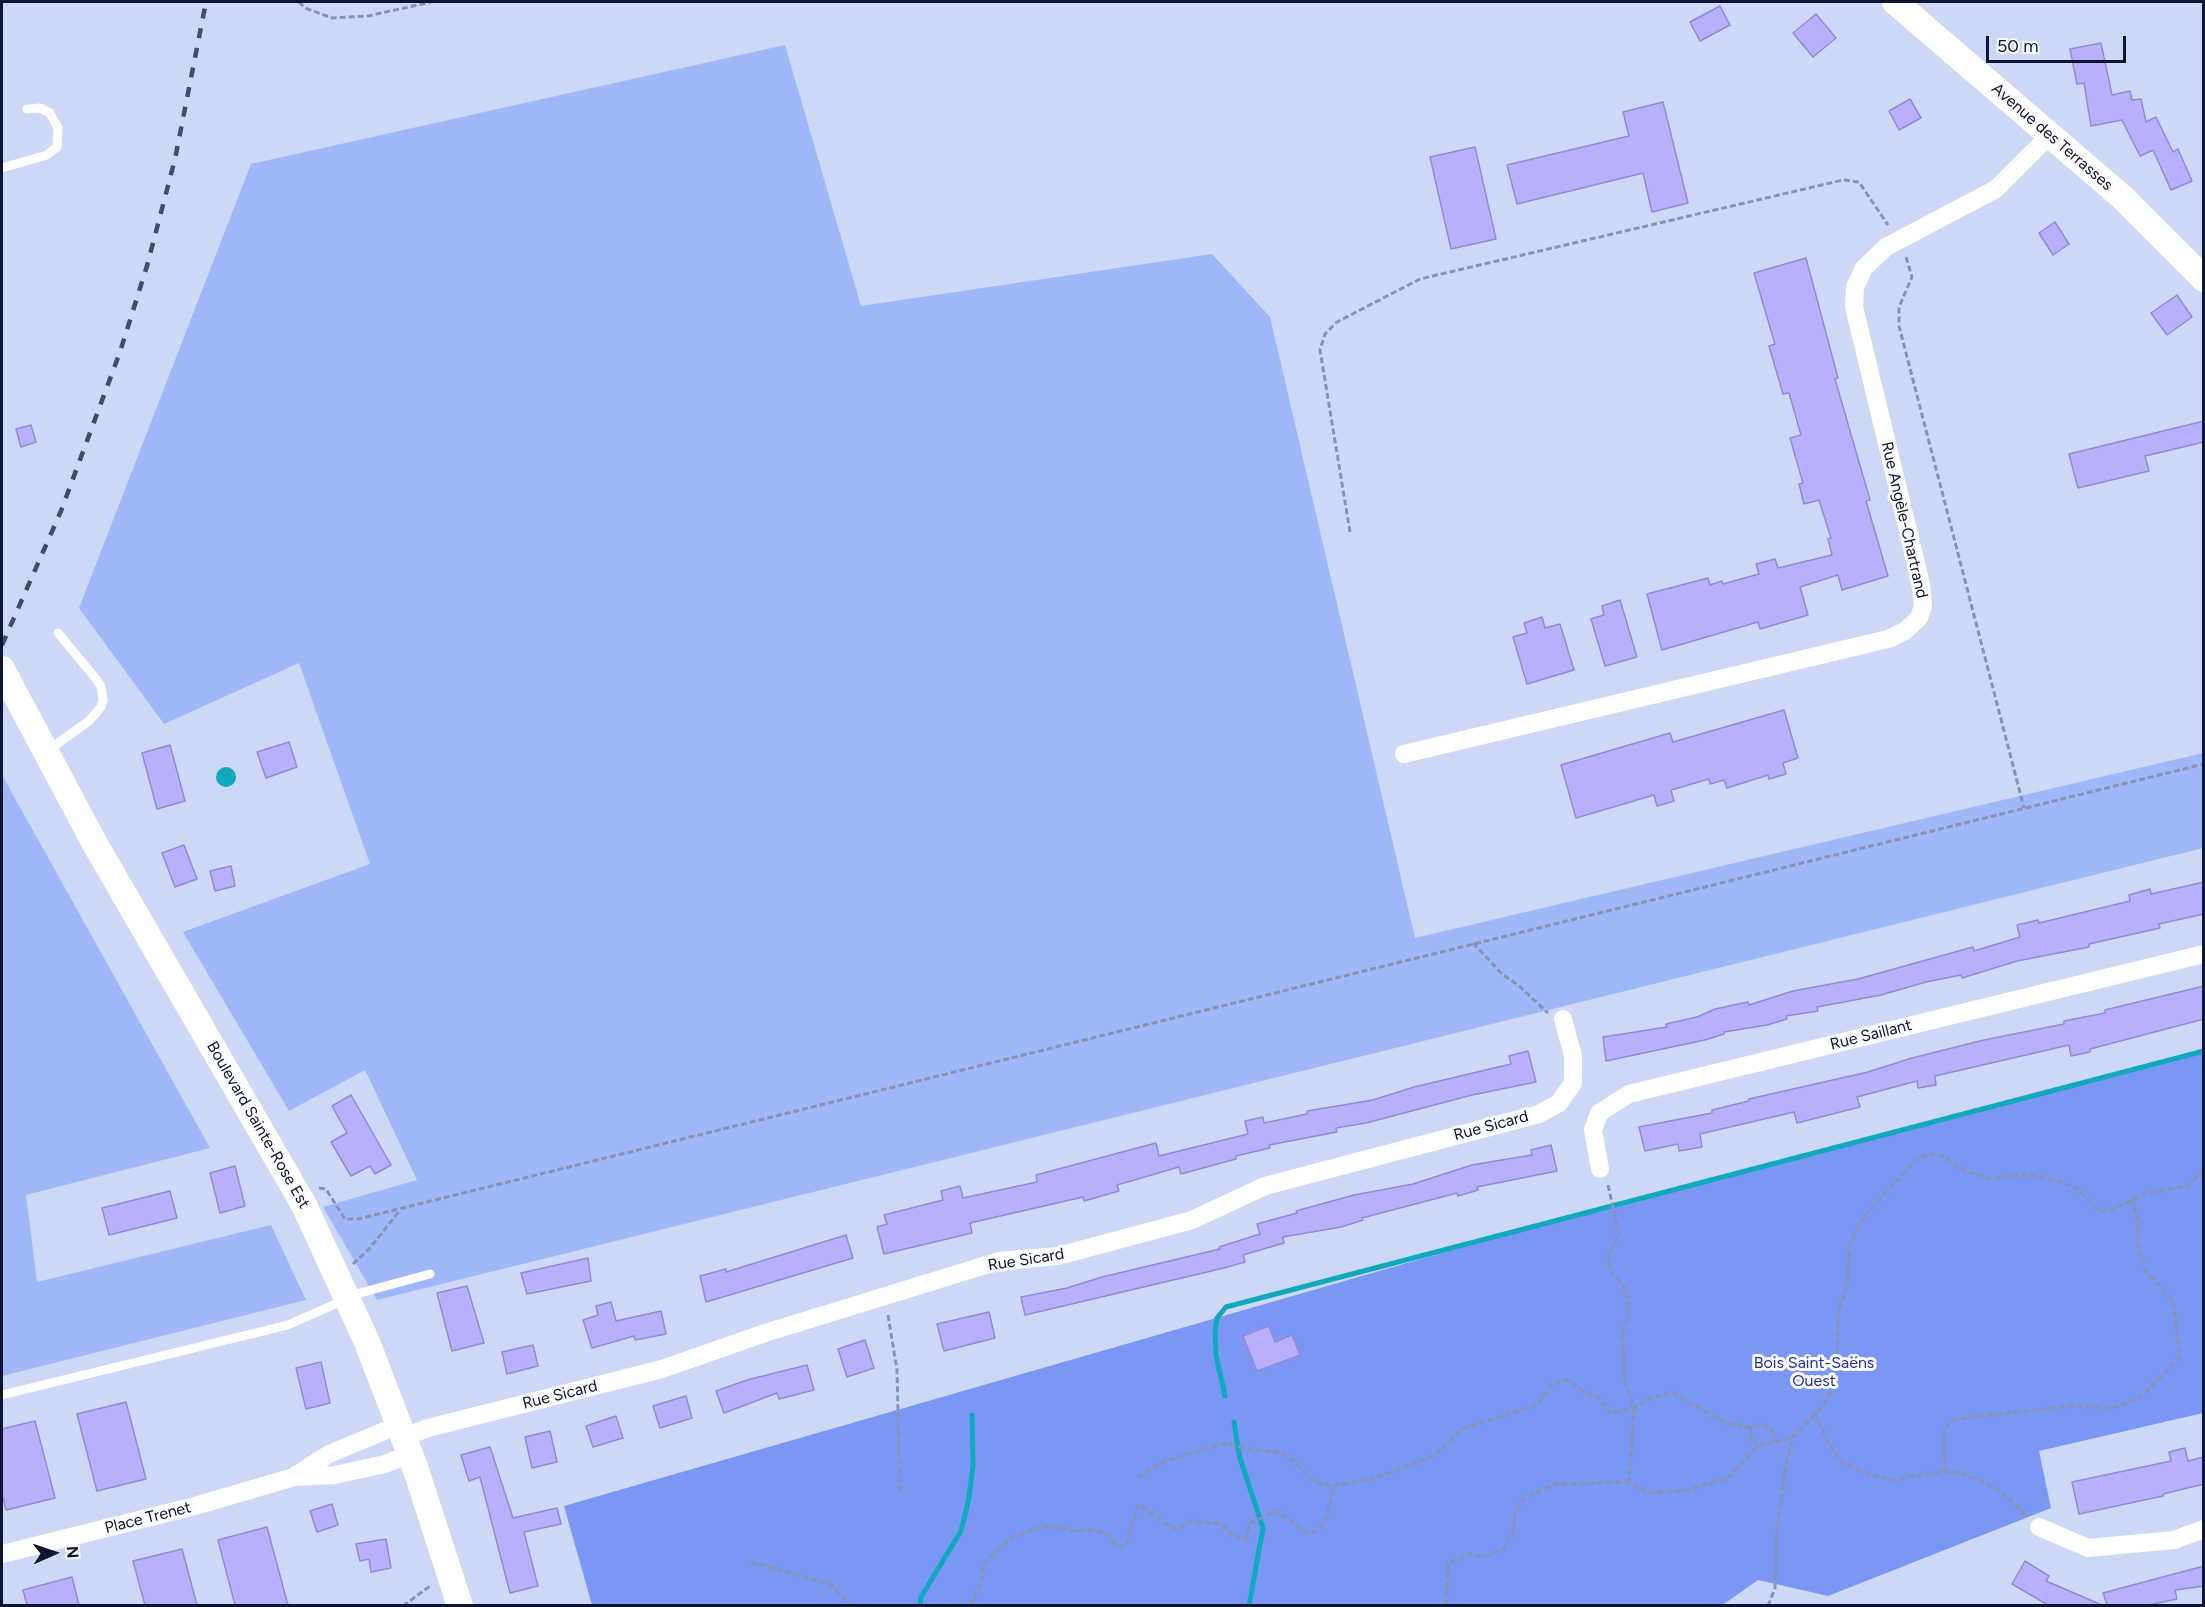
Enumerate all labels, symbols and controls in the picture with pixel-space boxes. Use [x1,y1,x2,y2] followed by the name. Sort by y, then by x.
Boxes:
[1989,24,2128,62] scale bar
[1997,35,2039,57] text: 50 m
[1988,79,2116,195] street label: Avenue des Terrasses
[1877,440,1931,600] street label: Rue Angèle-Chartrand
[1828,1016,1914,1054] street label: Rue Saillant
[202,1038,314,1212] street label: Boulevard Sainte-Rose Est
[1451,1107,1531,1145] street label: Rue Sicard
[987,1245,1065,1275] street label: Rue Sicard
[1754,1353,1874,1391] park label: Bois Saint-Saëns Ouest
[520,1376,600,1414] street label: Rue Sicard
[103,1498,193,1538] street label: Place Trenet
[24,1523,84,1583] north arrow
[63,1545,82,1559] text: N

